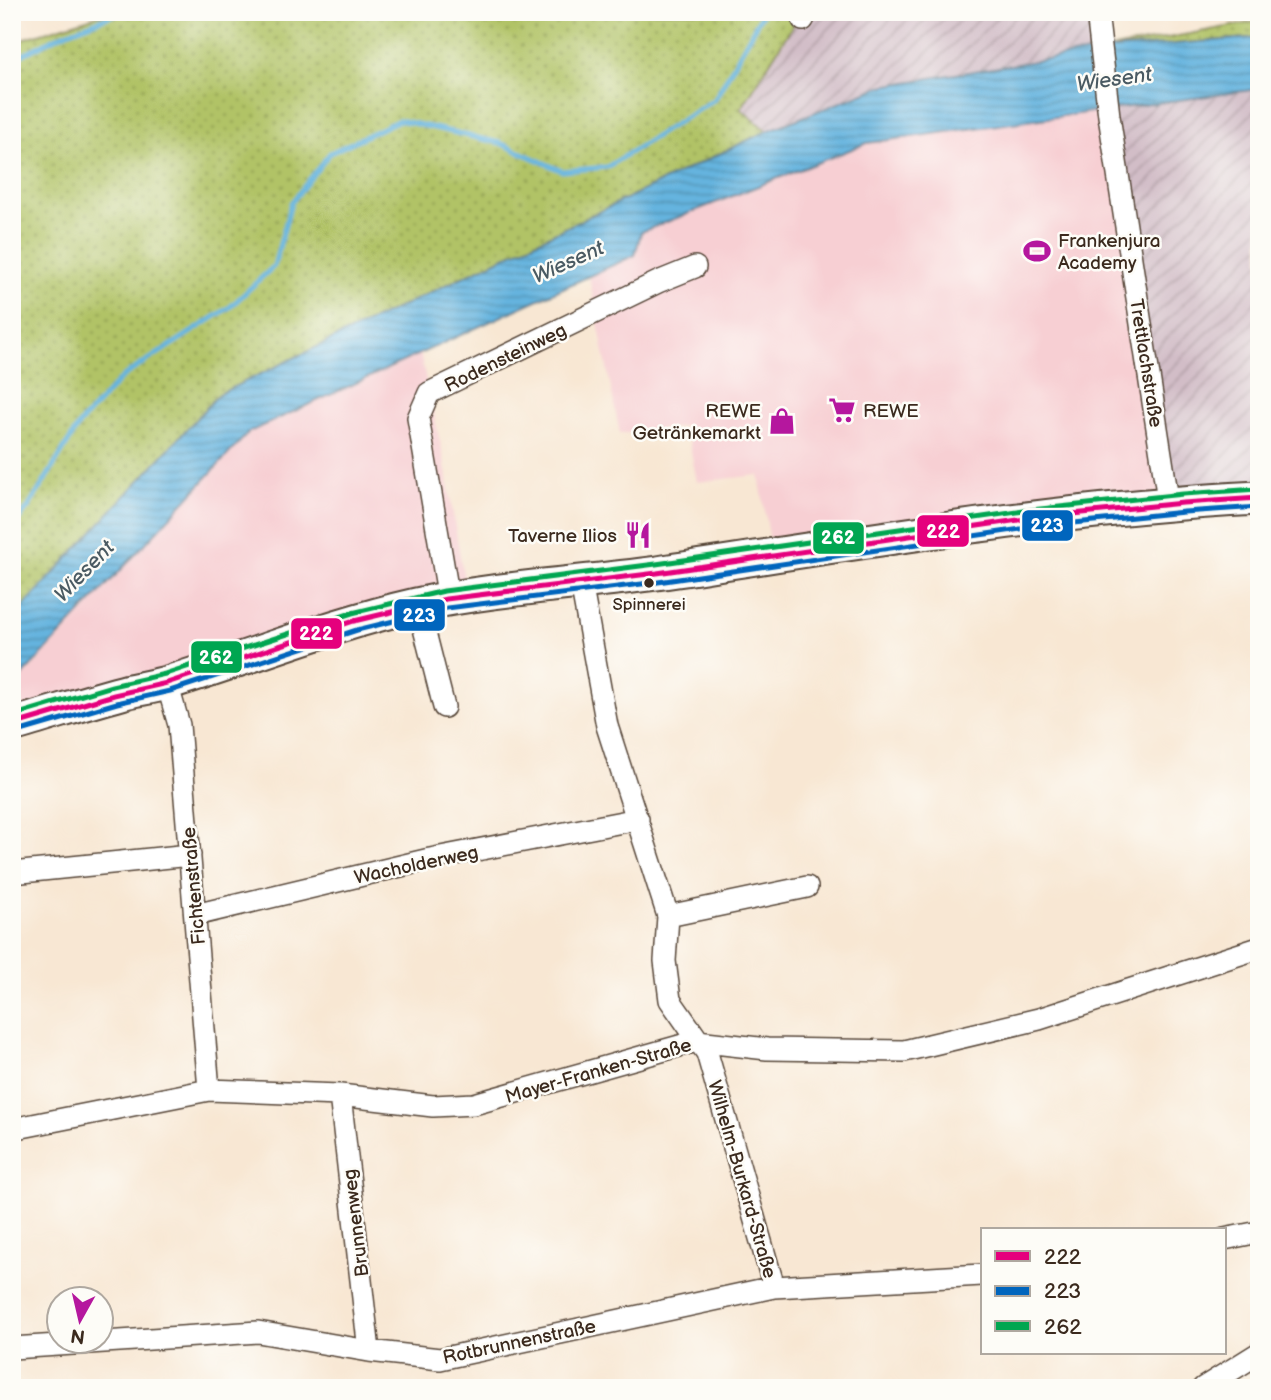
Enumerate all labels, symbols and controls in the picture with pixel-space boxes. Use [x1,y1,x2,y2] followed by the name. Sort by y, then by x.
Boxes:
[1075,62,1154,97] water label: Wiesent
[1058,230,1161,275] place label: Frankenjura Academy
[528,235,608,289] water label: Wiesent
[1022,236,1052,266] sports icon: Frankenjura Academy
[1124,297,1167,429] street label: Trettlachstraße
[441,319,570,398] street label: Rodensteinweg
[827,395,857,425] supermarket icon: REWE
[632,400,761,445] place label: REWE Getränkemarkt
[863,400,919,423] place label: REWE
[767,406,797,436] shop icon: REWE Getränkemarkt
[1021,509,1074,542] line badge: 223
[916,514,970,548] line badge: 222
[1030,515,1064,538] text: 223
[623,520,653,550] restaurant icon: Taverne Ilios
[812,521,865,555] line badge: 262
[926,521,961,544] text: 222
[508,525,617,548] place label: Taverne Ilios
[821,527,856,550] text: 262
[49,535,120,607] water label: Wiesent
[642,576,656,590] marker: Spinnerei
[612,595,686,615] place label: Spinnerei
[393,598,446,632] line badge: 223
[402,605,436,628] text: 223
[290,617,343,650] line badge: 222
[299,623,334,646] text: 222
[190,640,243,674] line badge: 262
[199,647,234,670] text: 262
[178,826,211,946] street label: Fichtenstraße
[352,841,481,890] street label: Wacholderweg
[503,1034,694,1109] street label: Mayer-Franken-Straße
[702,1078,781,1281] street label: Wilhelm-Burkard-Straße
[338,1168,375,1278] street label: Brunnenweg
[981,1228,1226,1354] legend
[1044,1245,1082,1270] text: 222
[1044,1279,1081,1304] text: 223
[46,1284,116,1354] north arrow
[441,1315,598,1370] street label: Rotbrunnenstraße
[1044,1315,1082,1340] text: 262
[69,1323,87,1348] text: N

